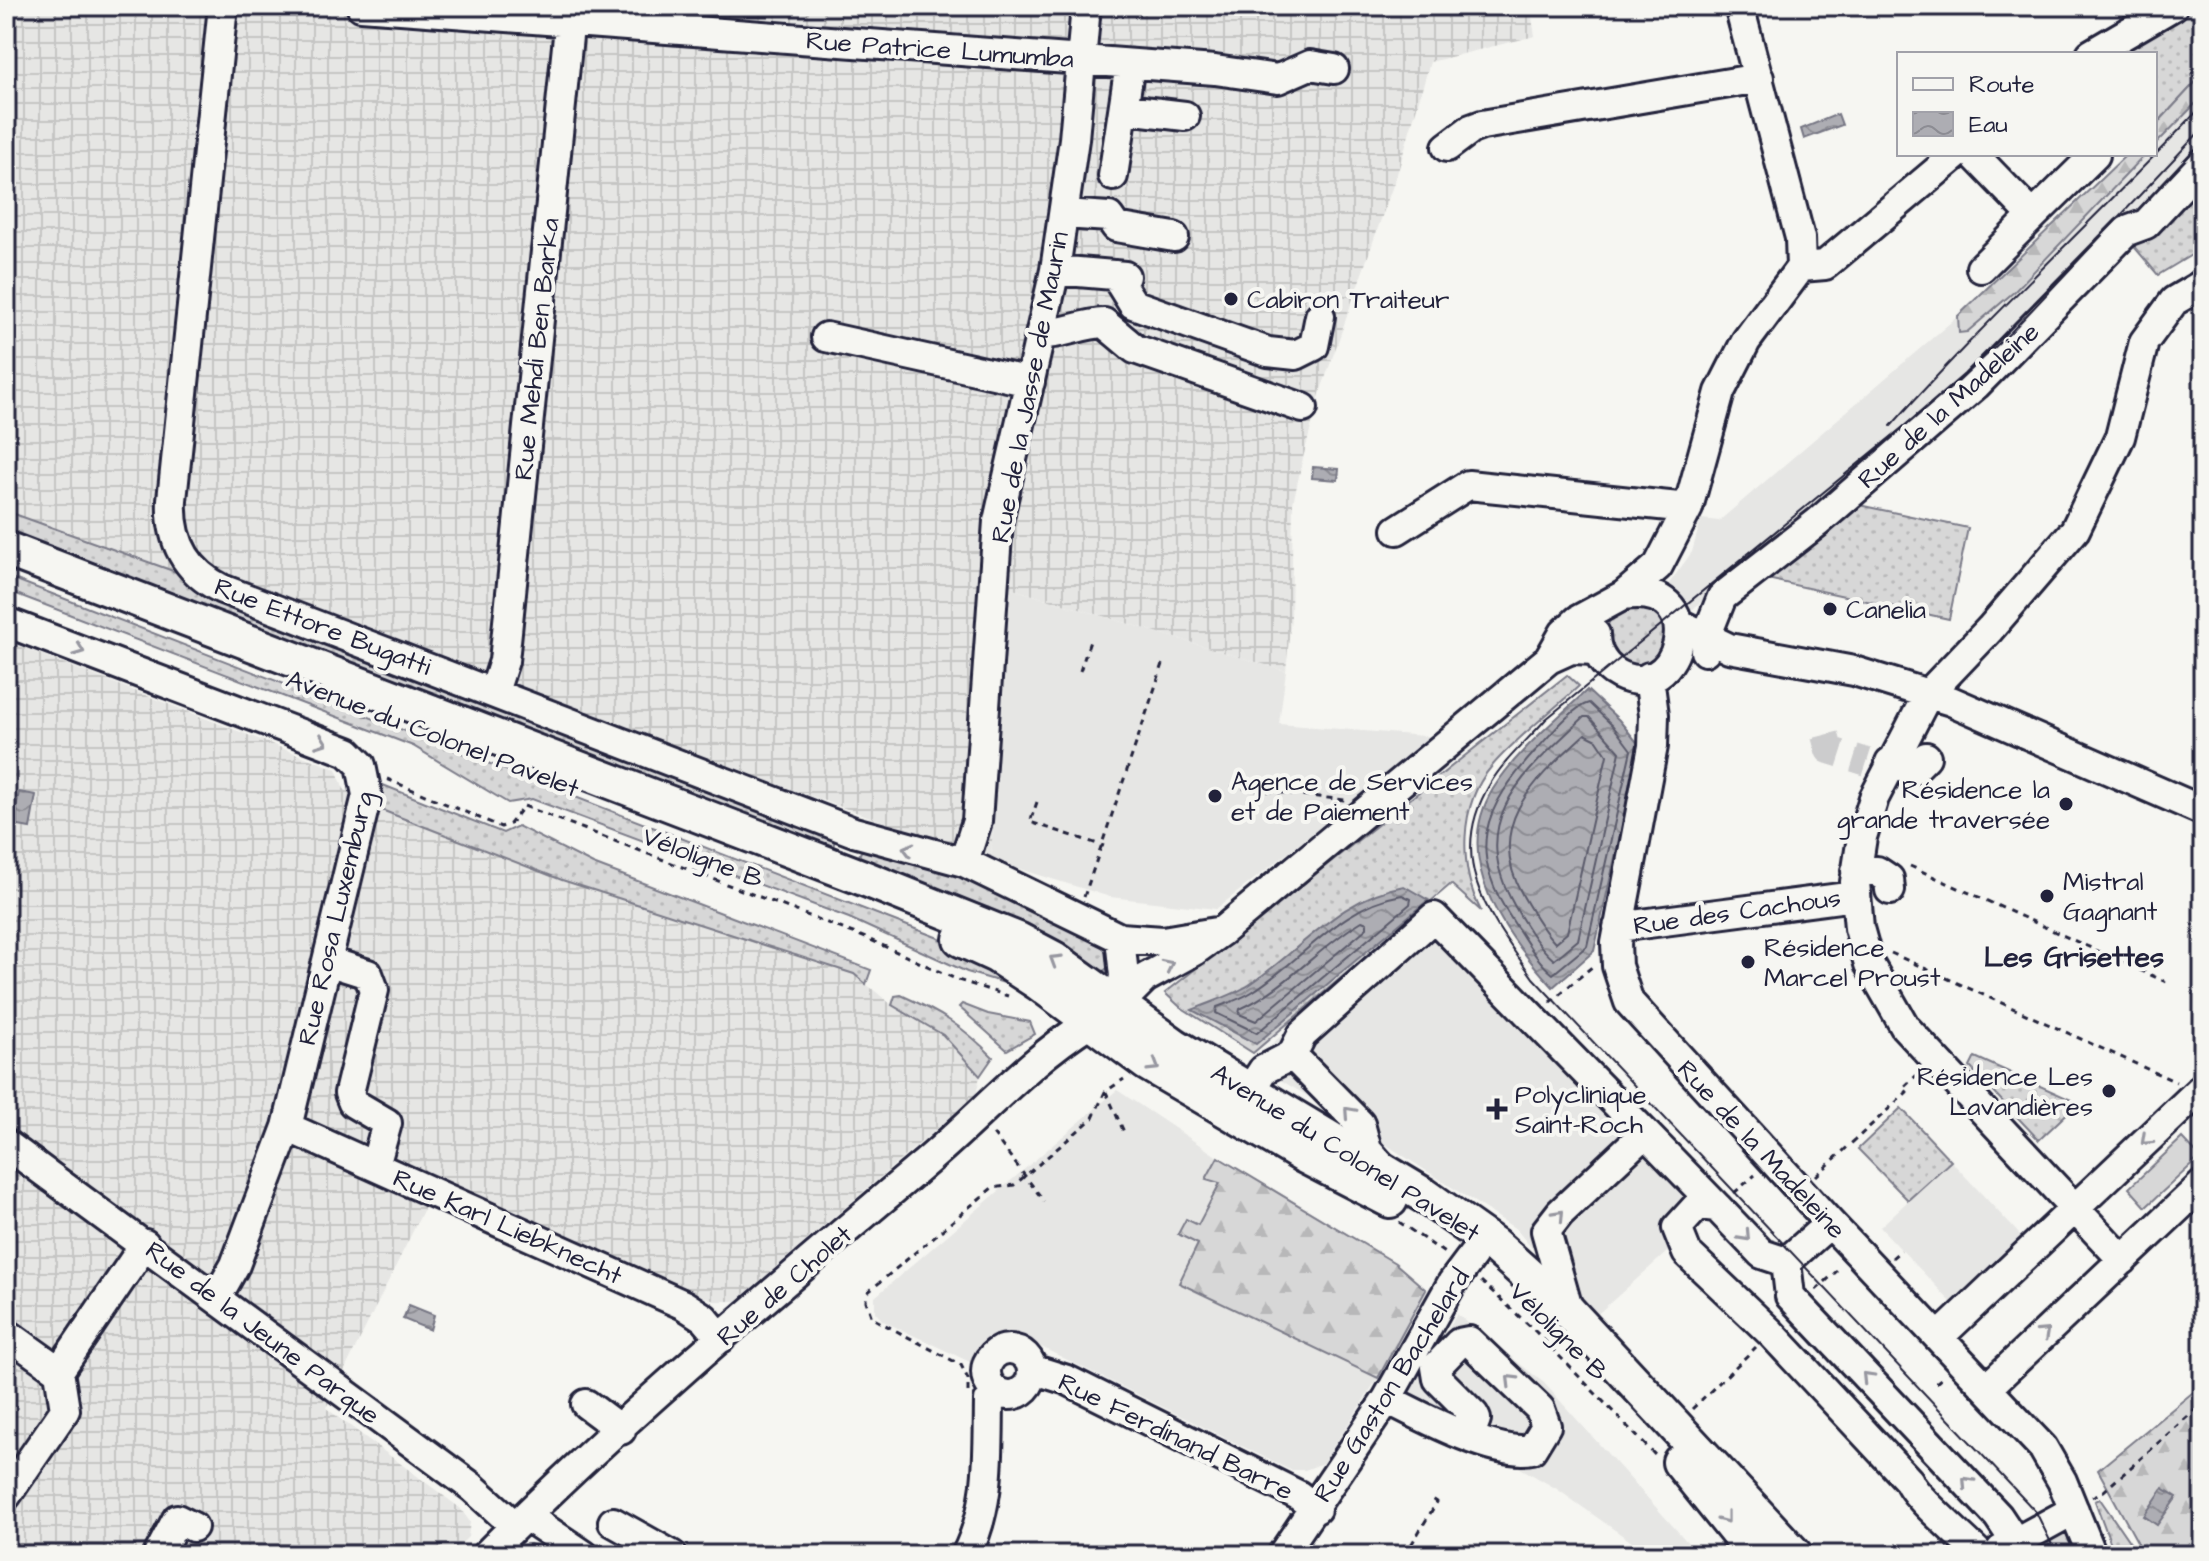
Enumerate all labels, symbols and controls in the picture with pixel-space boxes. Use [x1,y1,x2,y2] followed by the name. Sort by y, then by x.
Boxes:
[805,23,1075,77] street label: Rue Patrice Lumumba
[1897,52,2157,156] legend
[1969,68,2035,102] text: Route
[1969,108,2008,142] text: Eau
[505,216,569,482] street label: Rue Mehdi Ben Barka
[982,228,1078,546] street label: Rue de la Jasse de Maurin
[1247,282,1449,318] place label: Cabiron Traiteur
[1222,290,1240,308] marker: Cabiron Traiteur
[1850,314,2047,497] street label: Rue de la Madeleine
[208,569,436,687] street label: Rue Ettore Bugatti
[1846,592,1926,628] place label: Canelia
[1821,600,1839,618] marker: Canelia
[71,640,85,657] one-way arrow
[281,661,585,807] street label: Avenue du Colonel Pavelet
[314,732,328,749] one-way arrow
[1231,764,1473,830] place label: Agence de Services et de Paiement
[1837,772,2050,840] place label: Résidence la grande traversée
[1206,787,1224,805] marker: Agence de Services et de Paiement
[289,788,385,1049] street label: Rue Rosa Luxemburg
[2057,795,2075,813] marker: Résidence la grande traversée
[636,818,768,899] street label: Véloligne B
[902,841,916,858] one-way arrow
[2063,864,2158,932] place label: Mistral Gagnant
[1631,880,1843,944] street label: Rue des Cachous
[2038,887,2056,905] marker: Mistral Gagnant
[1764,930,1941,996] place label: Résidence Marcel Proust
[1984,938,2164,977] district label: Les Grisettes
[1739,953,1757,971] marker: Résidence Marcel Proust
[1049,955,1063,970] one-way arrow
[1159,959,1174,975] one-way arrow
[1669,1052,1854,1247] street label: Rue de la Madeleine
[1204,1055,1487,1251] street label: Avenue du Colonel Pavelet
[1145,1057,1160,1072] one-way arrow
[1917,1059,2093,1125] place label: Résidence Les Lavandières
[1515,1077,1647,1143] place label: Polyclinique Saint-Roch
[2100,1082,2118,1100] marker: Résidence Les Lavandières
[1486,1098,1508,1120] marker: Polyclinique Saint-Roch
[1344,1107,1359,1122] one-way arrow
[2141,1131,2155,1146] one-way arrow
[387,1160,628,1294] street label: Rue Karl Liebknecht
[1550,1210,1565,1224] one-way arrow
[709,1217,860,1355] street label: Rue de Cholet
[1736,1227,1750,1241] one-way arrow
[138,1233,387,1433] street label: Rue de la Jeune Parque
[1305,1262,1478,1509] street label: Rue Gaston Bachelard
[1499,1274,1616,1391] street label: Véloligne B
[2035,1329,2050,1343] one-way arrow
[1052,1364,1299,1509] street label: Rue Ferdinand Barre
[1862,1372,1876,1386] one-way arrow
[1506,1375,1520,1389] one-way arrow
[1962,1477,1976,1492] one-way arrow
[1715,1509,1730,1523] one-way arrow

